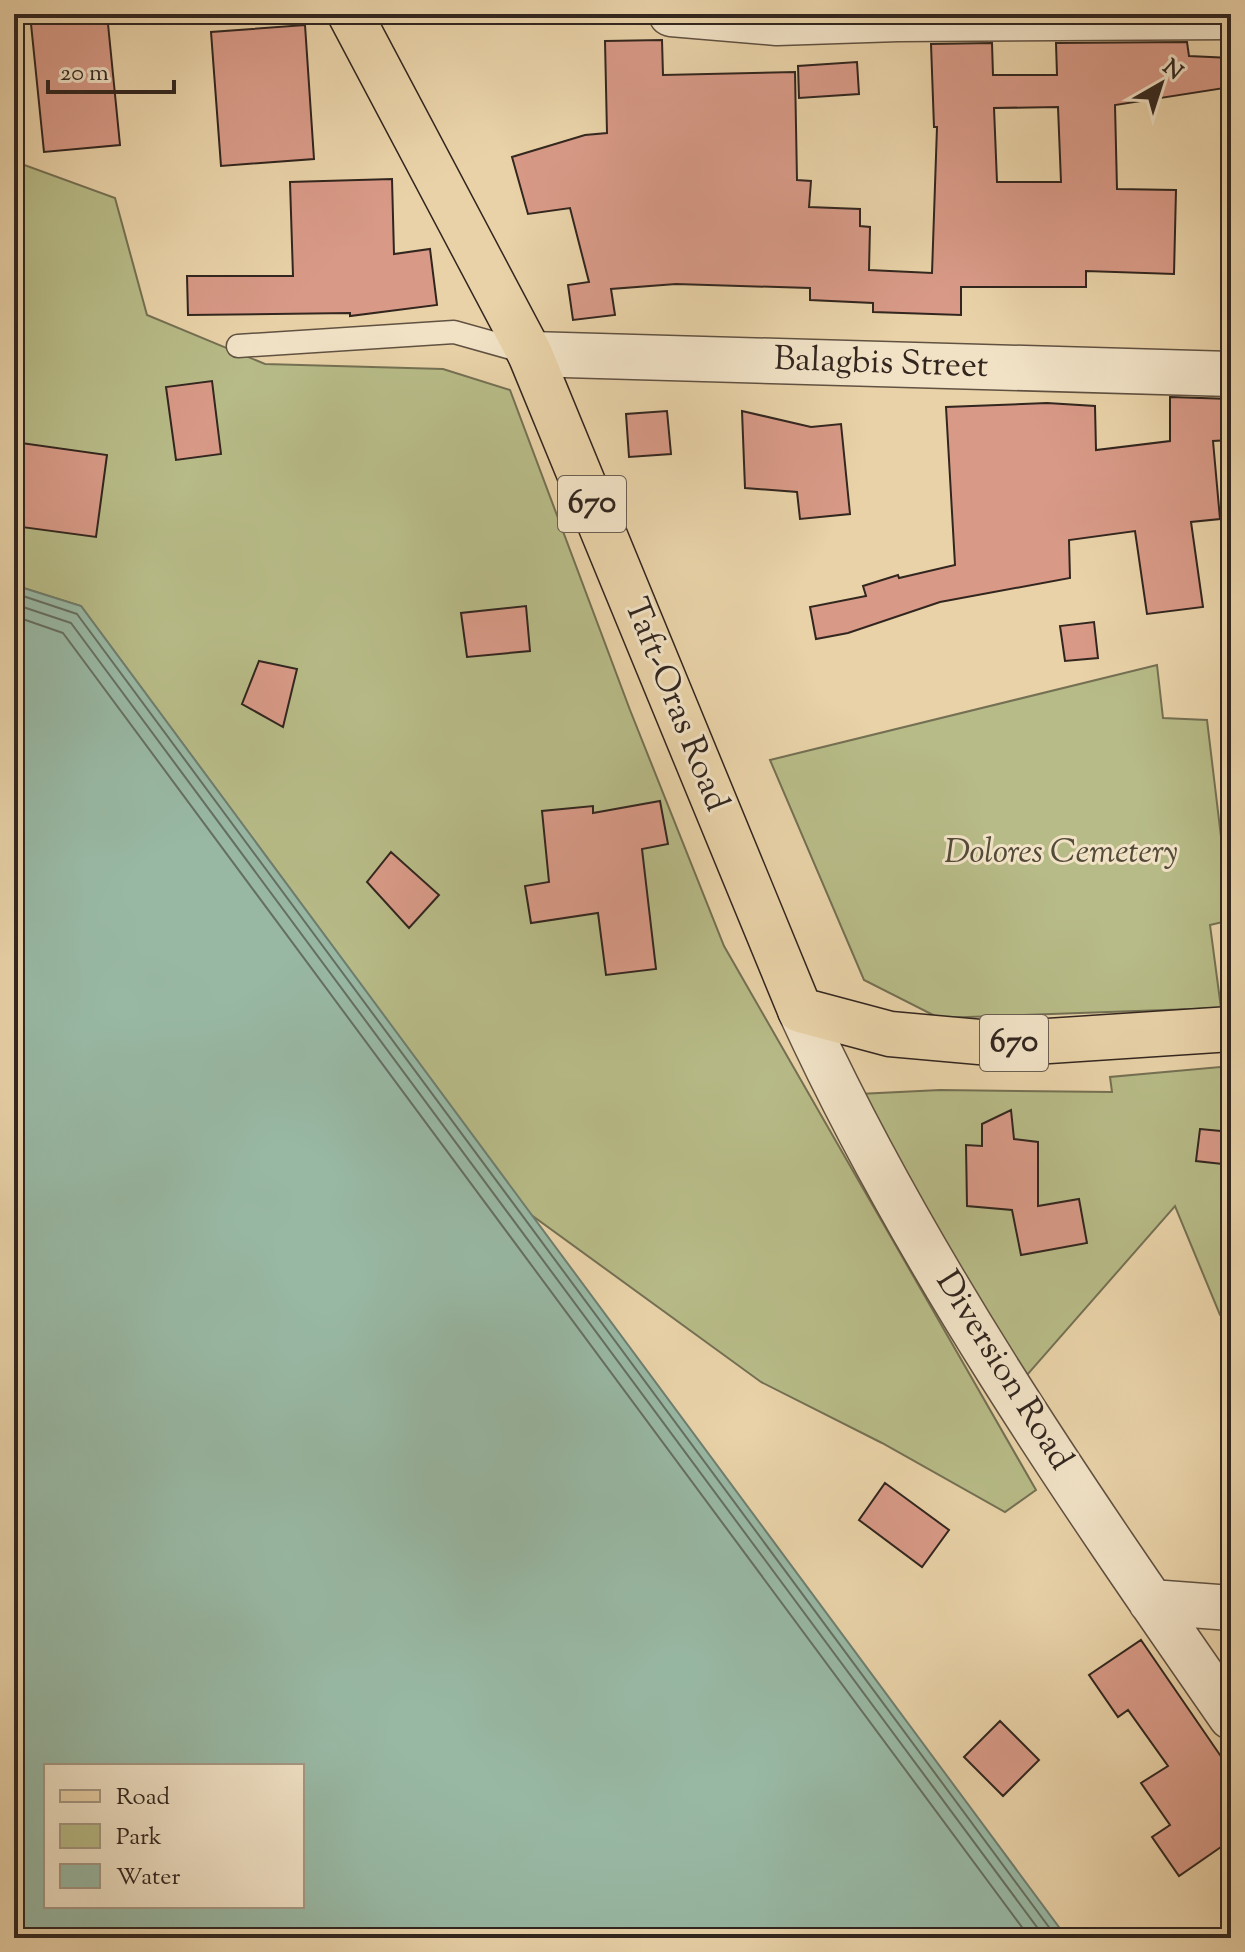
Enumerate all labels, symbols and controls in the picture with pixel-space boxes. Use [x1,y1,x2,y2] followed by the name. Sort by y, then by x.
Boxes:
[48,44,174,94] scale bar
[1121,44,1201,124] north arrow
[1155,53,1189,89] text: N
[60,57,109,91] text: 20 m
[773,336,989,392] street label: Balagbis Street
[558,476,626,532] road number: 670
[610,591,740,819] street label: Taft-Oras Road
[944,829,1178,878] park label: Dolores Cemetery
[980,1015,1048,1071] road number: 670
[922,1262,1084,1480] street label: Diversion Road
[44,1764,304,1908] legend
[116,1781,170,1815] text: Road
[116,1821,162,1855] text: Park
[116,1861,180,1895] text: Water

